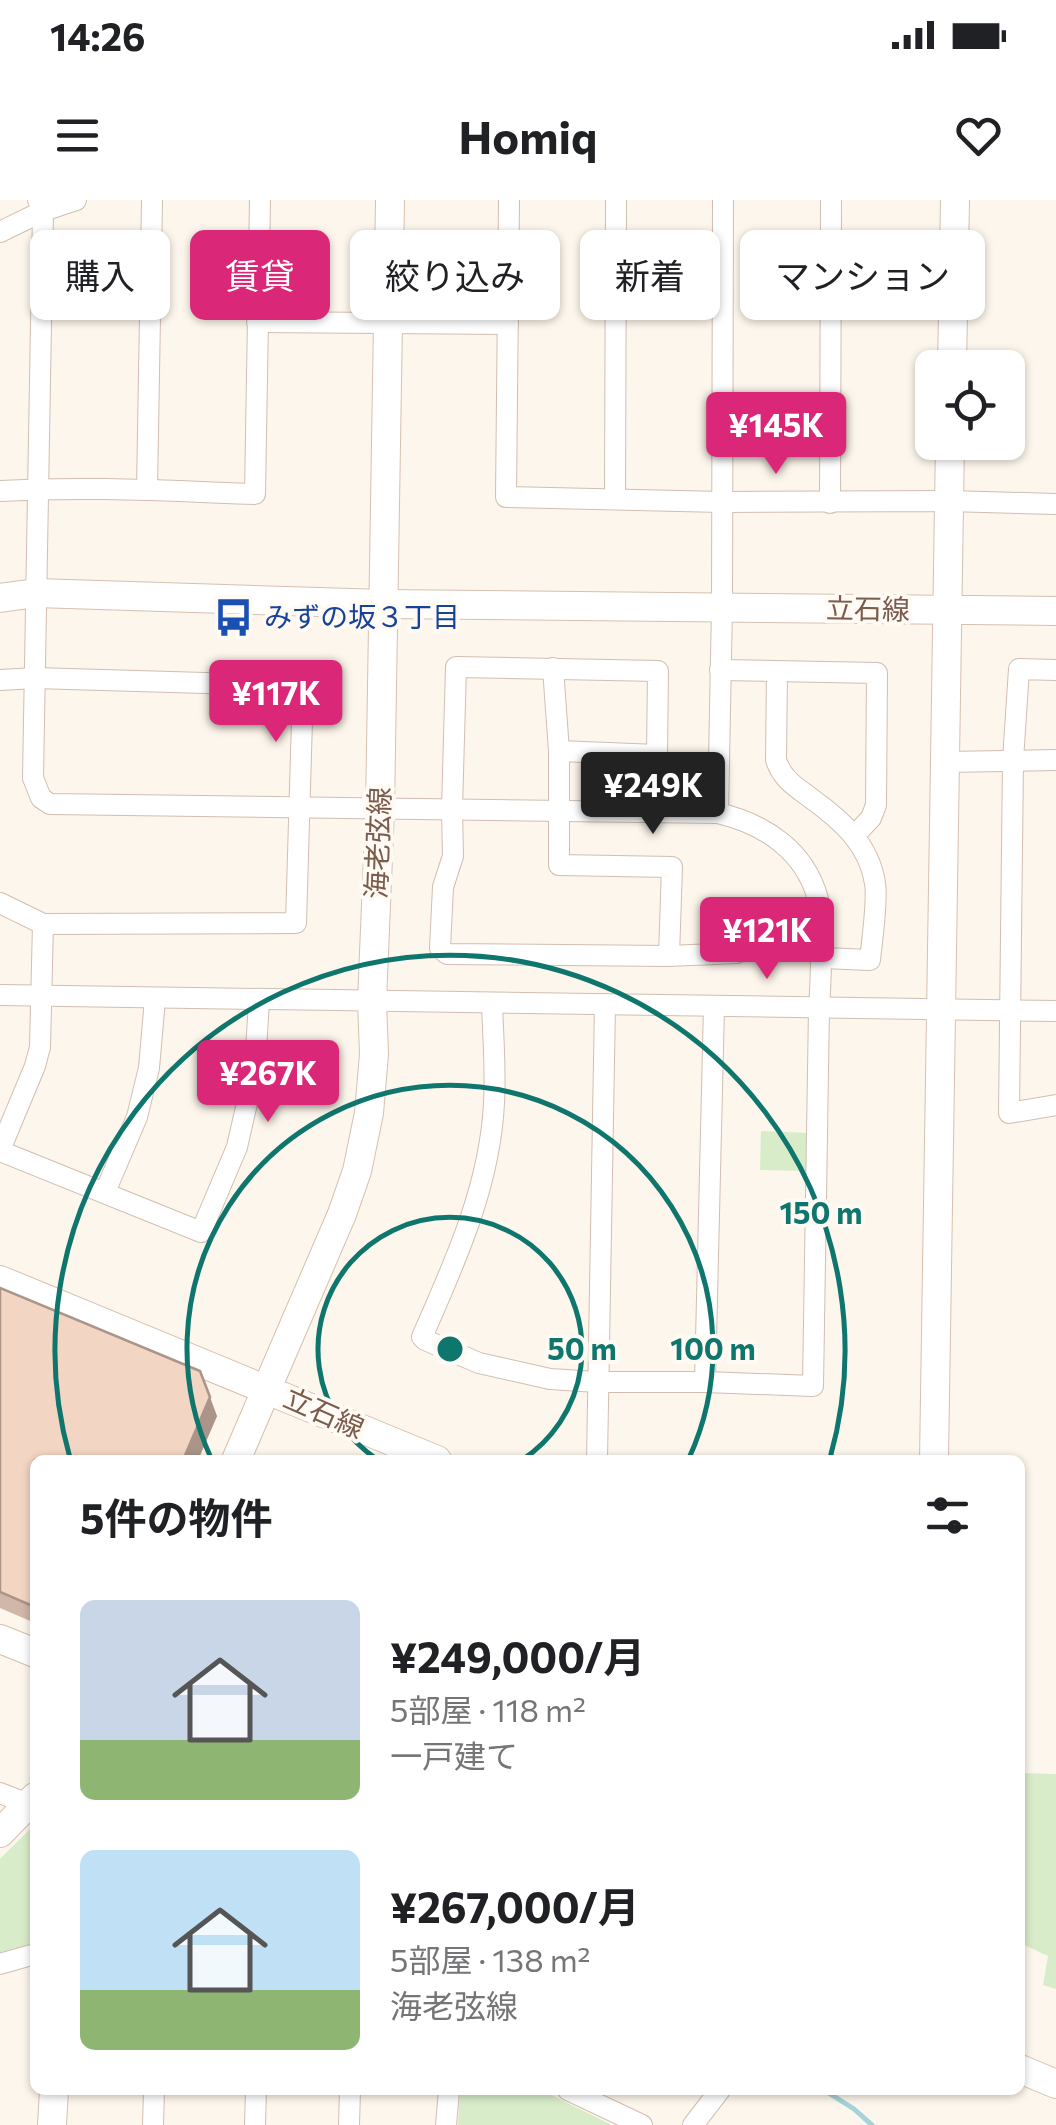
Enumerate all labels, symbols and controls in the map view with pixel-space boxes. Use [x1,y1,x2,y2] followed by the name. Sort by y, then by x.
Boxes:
[50,12,145,59] text: 14:26
[50,108,105,163] icon: menu
[459,108,597,163] text: Homiq
[951,108,1006,163] icon: heart
[30,230,170,320] chip: 購入
[190,230,330,320] chip: 賃貸
[350,230,560,320] chip: 絞り込み
[580,230,720,320] chip: 新着
[740,230,985,320] chip: マンション
[915,350,1025,460] map controls
[915,350,1025,460] button: locate
[706,392,846,477] pin: ¥145K
[728,404,824,444] text: ¥145K
[826,590,910,626] street label: 立石線
[213,596,255,638] bus stop icon: みずの坂３丁目
[264,599,460,633] place label: みずの坂３丁目
[206,660,346,745] pin: ¥117K
[231,672,321,712] text: ¥117K
[583,752,723,837] pin: ¥249K
[603,764,703,804] text: ¥249K
[358,786,396,900] street label: 海老弦線
[697,897,837,982] pin: ¥121K
[722,909,812,949] text: ¥121K
[198,1040,338,1125] pin: ¥267K
[219,1052,317,1092] text: ¥267K
[780,1193,862,1230] text: 150 m
[547,1329,617,1366] text: 50 m
[670,1329,756,1366] text: 100 m
[432,1331,468,1367] centre of rings
[279,1379,370,1445] street label: 立石線
[920,1488,975,1543] icon: filters
[80,1491,273,1543] text: 5件の物件
[390,1630,645,1682] text: ¥249,000/月
[160,1640,280,1760] icon: home
[390,1689,586,1729] text: 5部屋 · 118 m²
[390,1735,518,1775] text: 一戸建て
[390,1880,640,1932] text: ¥267,000/月
[160,1890,280,2010] icon: home
[390,1939,590,1979] text: 5部屋 · 138 m²
[390,1985,518,2025] text: 海老弦線

